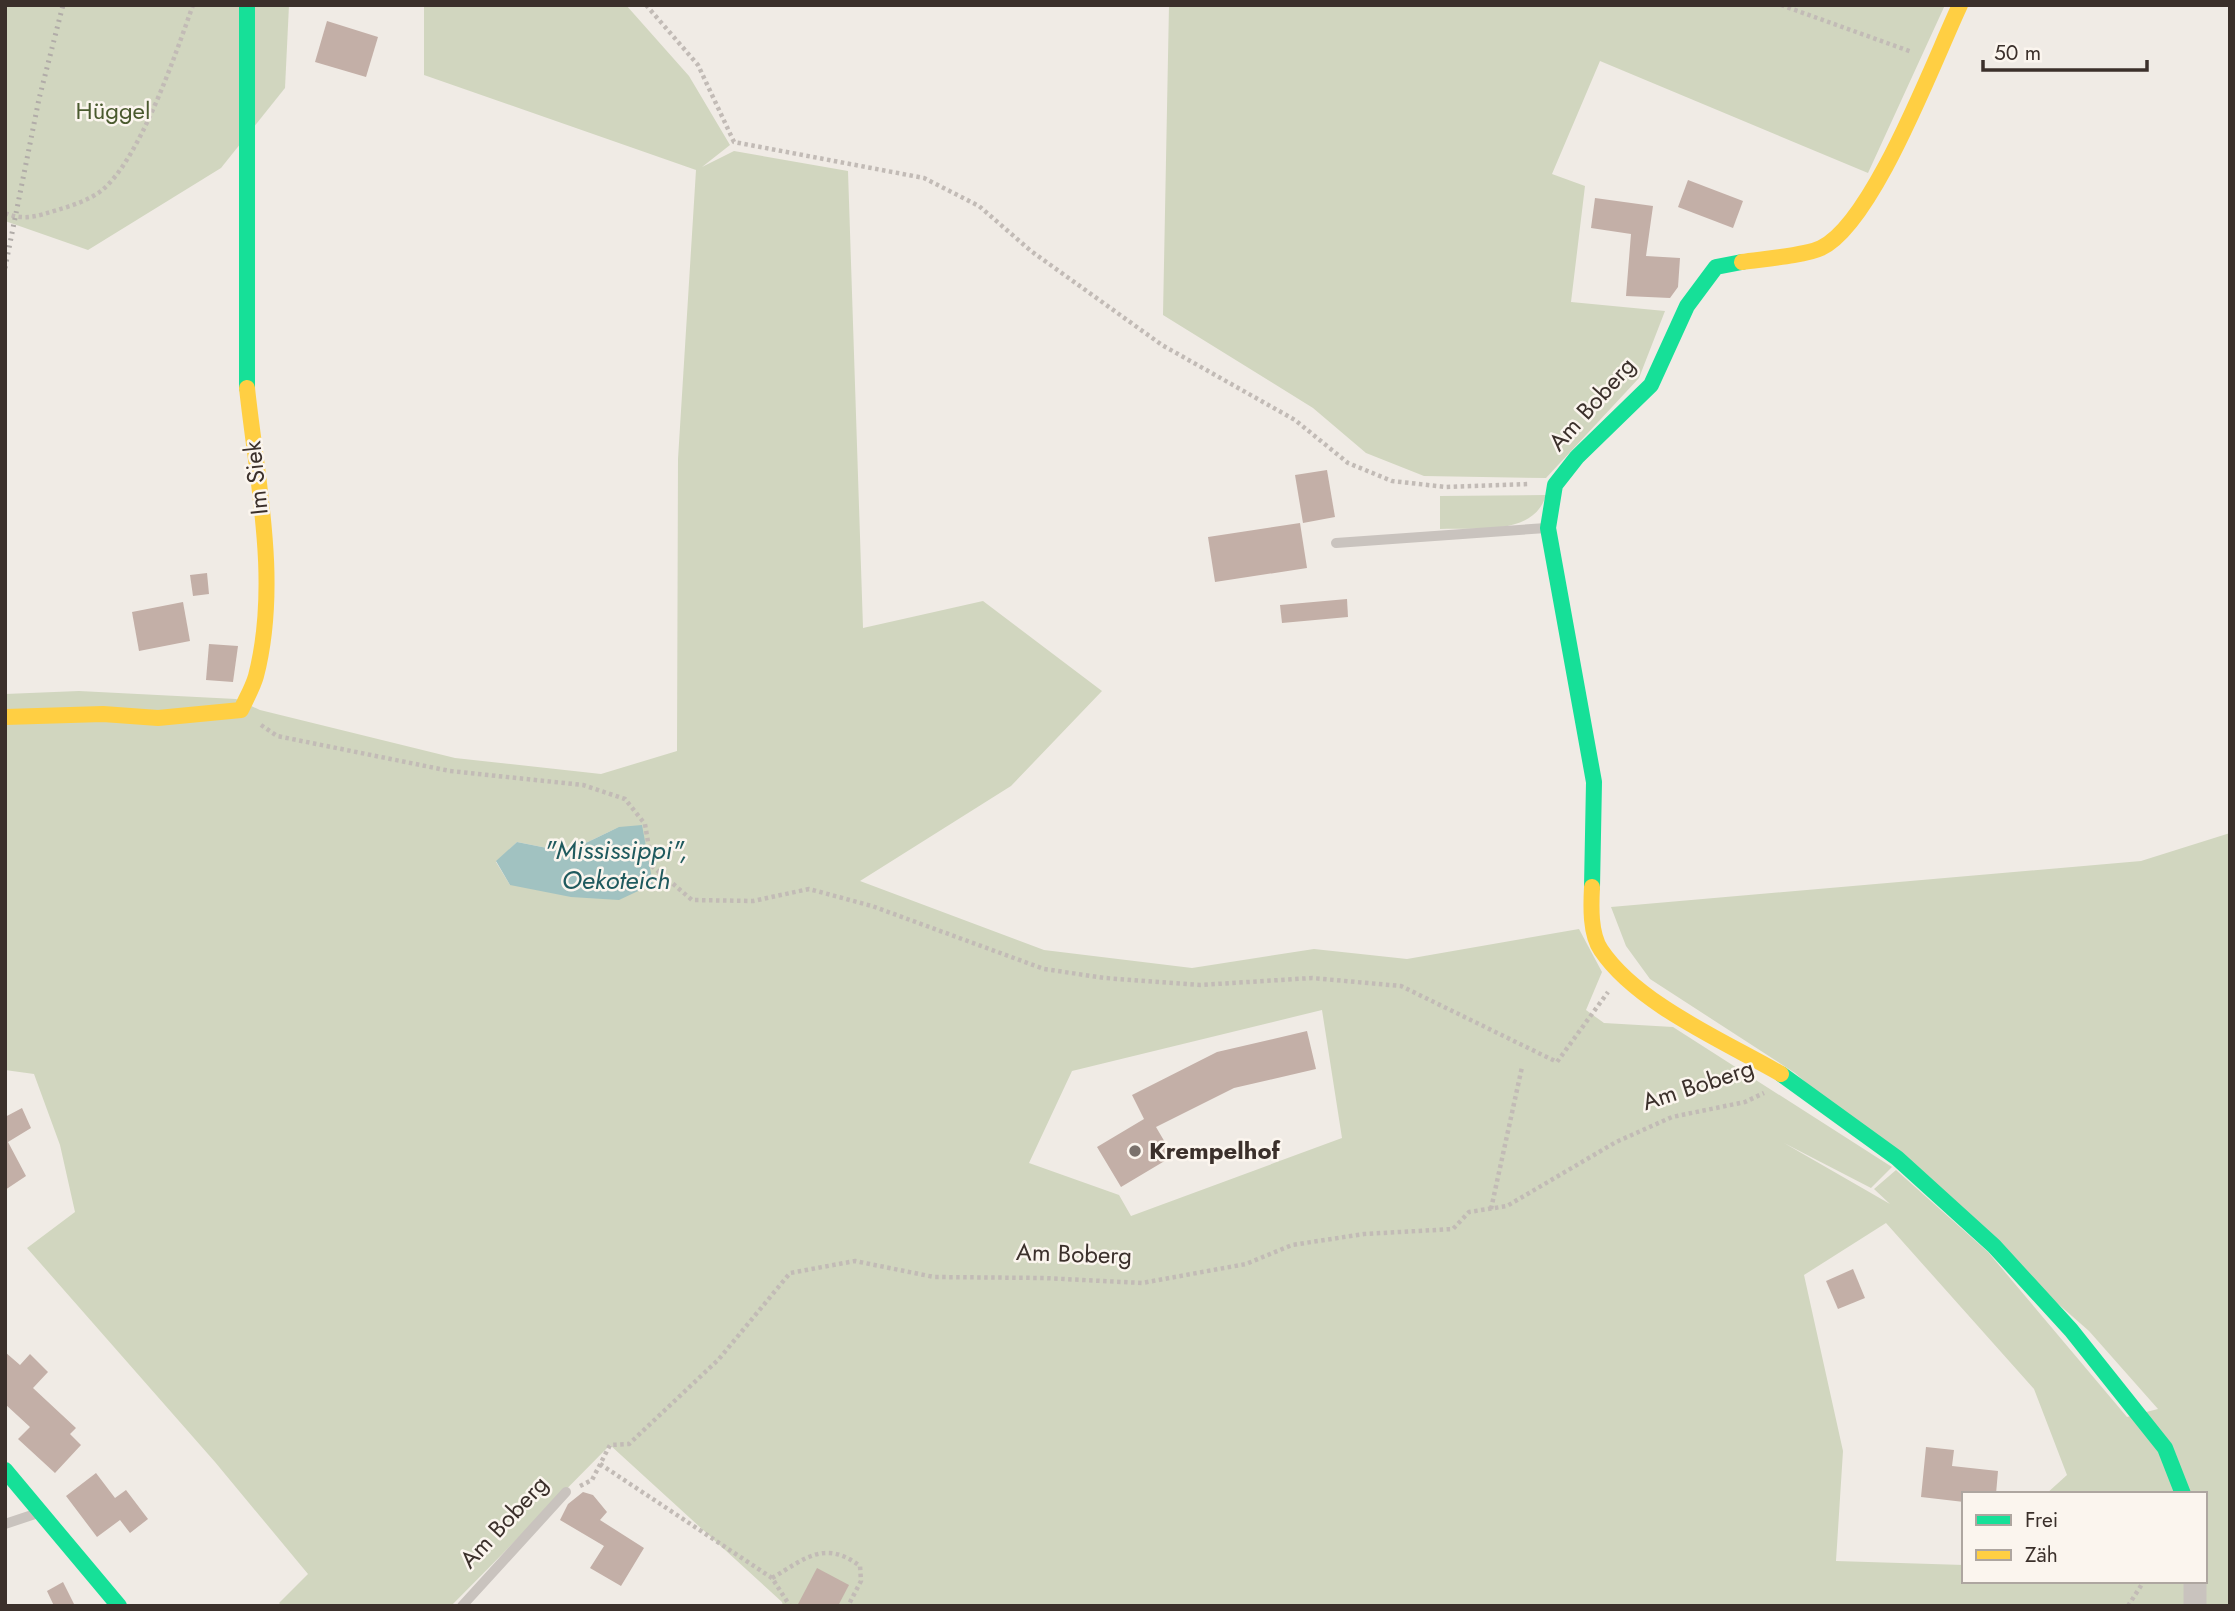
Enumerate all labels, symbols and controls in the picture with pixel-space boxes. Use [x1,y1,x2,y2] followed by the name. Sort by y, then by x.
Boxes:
[1983,28,2148,72] scale bar
[1994,38,2041,68] text: 50 m
[76,93,151,128] park label: Hüggel
[1540,349,1643,458] street label: Am Boberg
[234,439,277,517] street label: Im Siek
[544,831,688,899] water label: "Mississippi", Oekoteich
[1637,1050,1758,1119] street label: Am Boberg
[1149,1133,1282,1168] place label: Krempelhof
[1127,1143,1143,1159] marker: Krempelhof
[1016,1234,1133,1273] street label: Am Boberg
[451,1467,556,1576] street label: Am Boberg
[1962,1492,2207,1583] legend
[2025,1505,2058,1535] text: Frei
[2025,1540,2058,1570] text: Zäh

